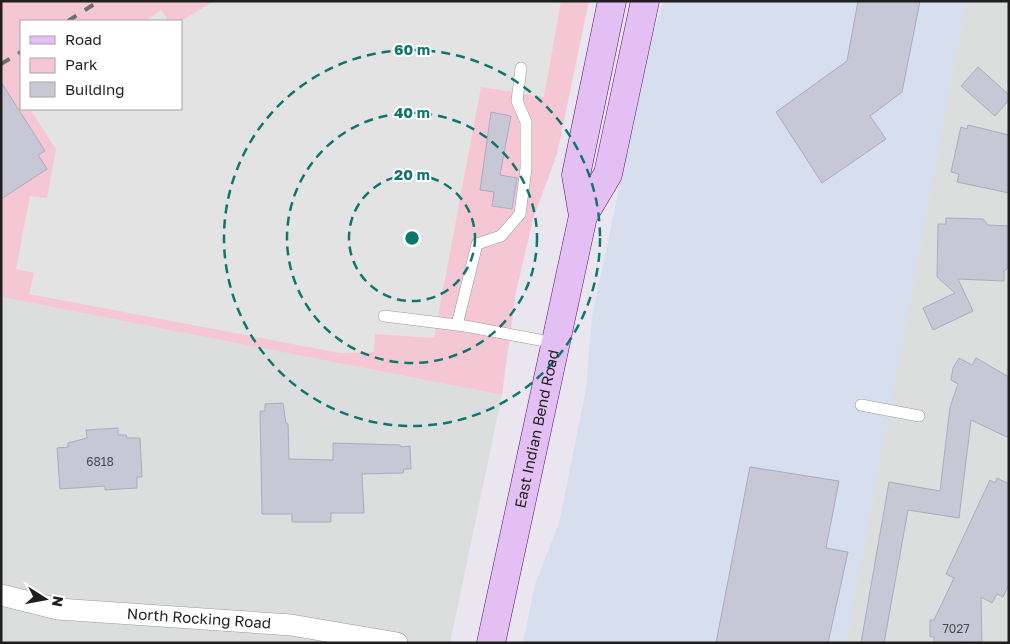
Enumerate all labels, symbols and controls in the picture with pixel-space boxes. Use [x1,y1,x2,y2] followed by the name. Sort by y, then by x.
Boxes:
[20,20,182,110] legend
[65,30,102,48] text: Road
[394,40,430,58] text: 60 m
[65,55,98,73] text: Park
[65,80,125,98] text: Building
[394,103,430,121] text: 40 m
[394,165,430,183] text: 20 m
[403,229,421,247] centre of rings
[510,348,562,510] street label: East Indian Bend Road
[86,454,114,469] house number: 6818
[20,574,70,624] north arrow
[49,595,68,608] text: N
[126,604,272,632] street label: North Rocking Road
[942,621,970,636] house number: 7027

